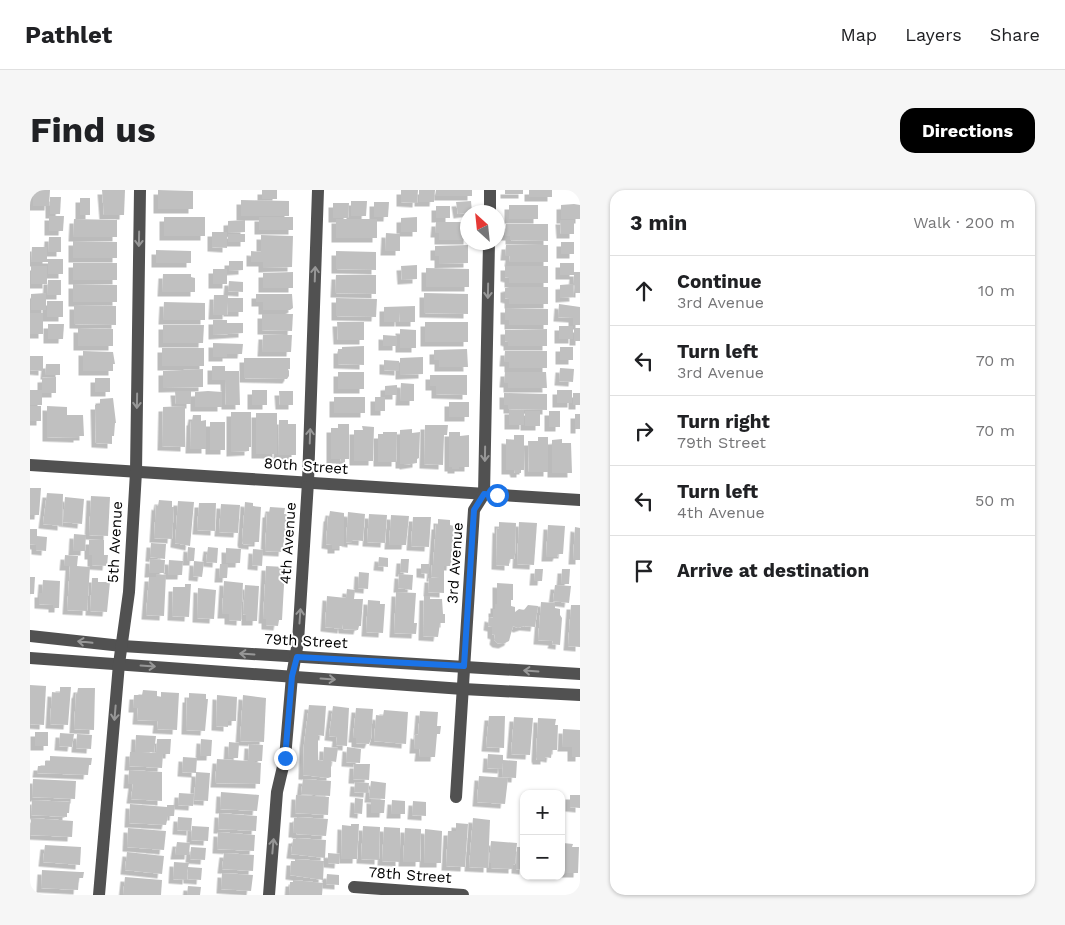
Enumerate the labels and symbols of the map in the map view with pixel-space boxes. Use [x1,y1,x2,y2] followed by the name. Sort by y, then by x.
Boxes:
[460,205,505,250] north arrow
[134,230,144,246] one-way arrow
[310,266,320,282] one-way arrow
[483,282,493,299] one-way arrow
[132,392,142,409] one-way arrow
[305,429,314,445] one-way arrow
[480,445,489,461] one-way arrow
[263,454,349,478] street label: 80th Street
[486,484,509,507] route start
[104,501,126,583] street label: 5th Avenue
[276,501,300,585] street label: 4th Avenue
[443,522,467,604] street label: 3rd Avenue
[295,608,304,624] one-way arrow
[264,630,349,652] street label: 79th Street
[77,637,93,647] one-way arrow
[239,649,255,658] one-way arrow
[140,662,156,671] one-way arrow
[524,666,540,676] one-way arrow
[320,674,336,684] one-way arrow
[110,705,120,721] one-way arrow
[274,747,297,770] route end
[268,839,278,855] one-way arrow
[368,863,453,887] street label: 78th Street

